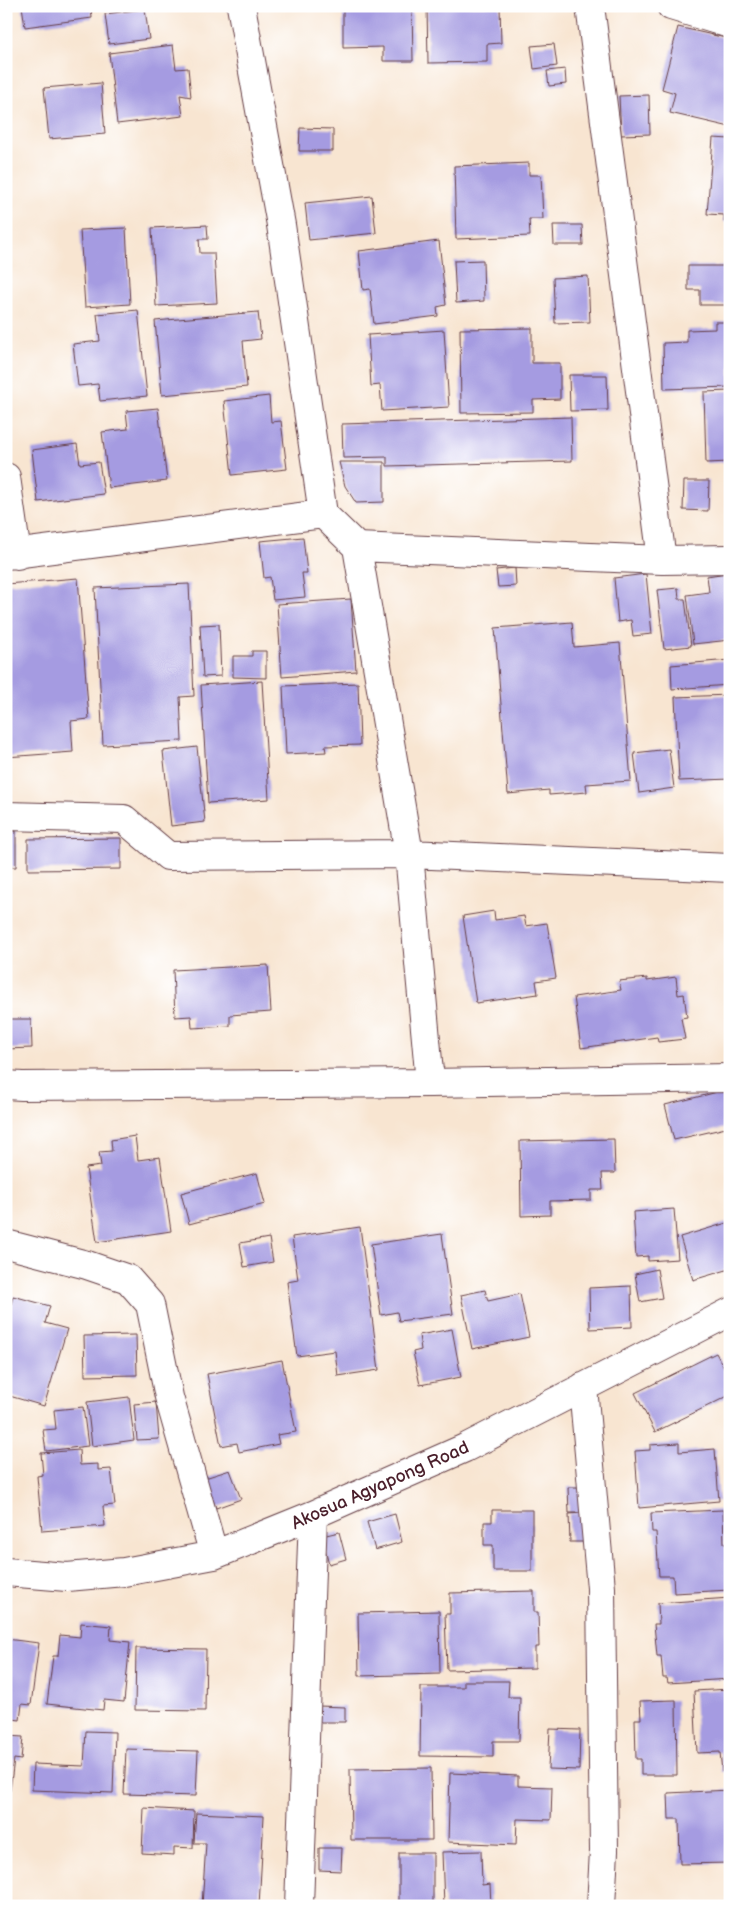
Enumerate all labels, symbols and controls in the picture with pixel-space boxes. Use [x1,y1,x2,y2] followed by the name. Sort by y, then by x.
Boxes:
[288,1437,472,1534] street label: Akosua Agyapong Road

